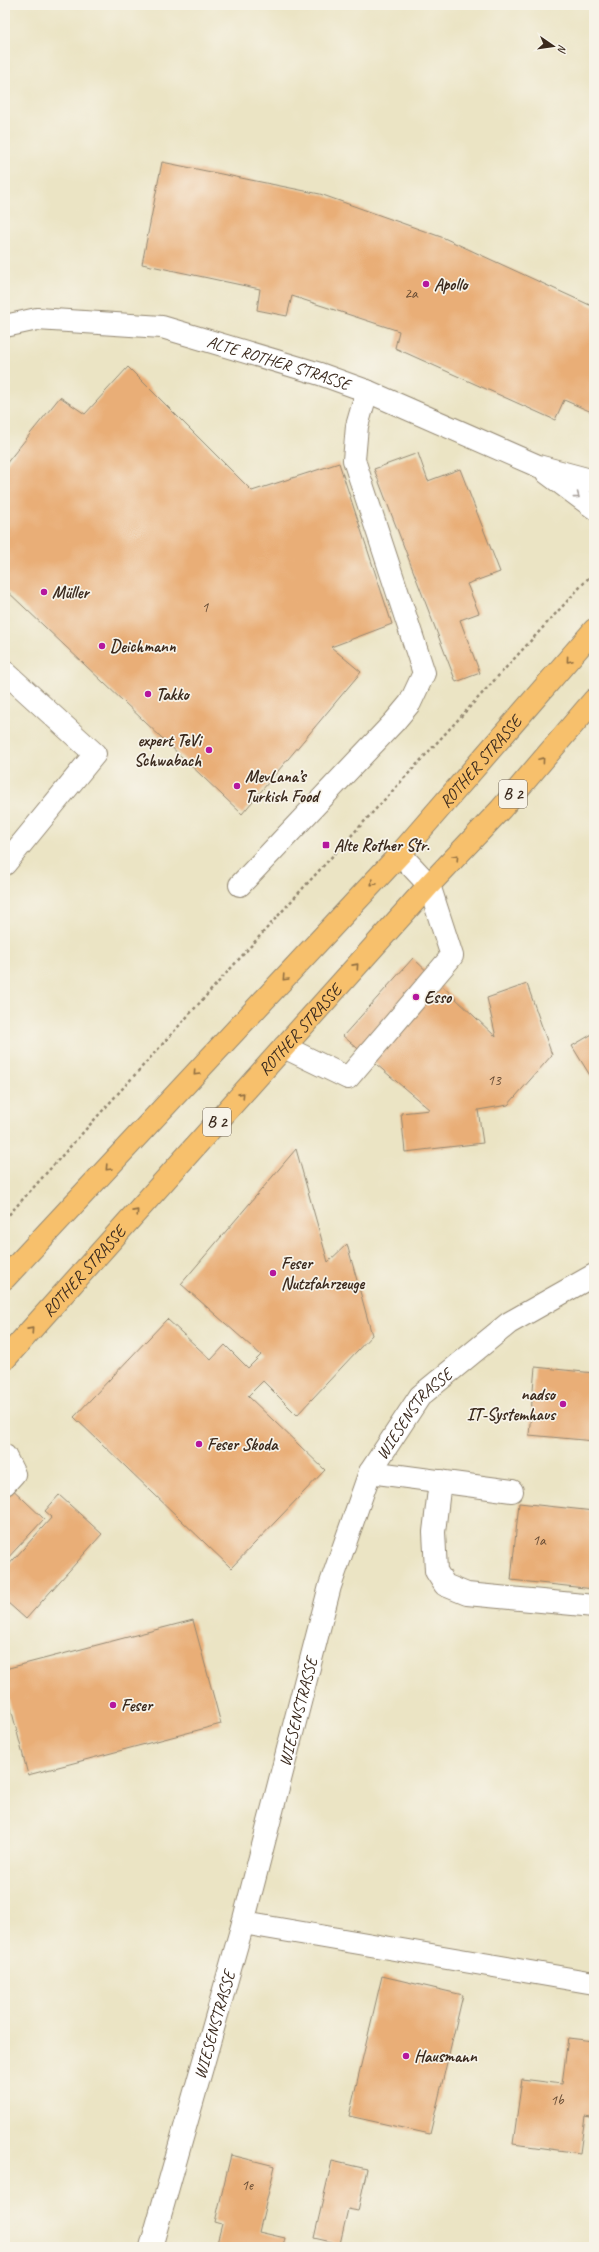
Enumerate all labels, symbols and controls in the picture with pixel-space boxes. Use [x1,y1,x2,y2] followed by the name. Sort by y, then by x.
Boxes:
[533,26,573,66] north arrow
[555,43,570,55] text: N
[434,274,469,295] place label: Apollo
[421,279,431,289] marker: Apollo
[404,284,419,303] house number: 2a
[205,331,356,396] street label: ALTE ROTHER STRASSE
[573,491,580,498] one-way arrow
[52,582,90,603] place label: Müller
[39,587,49,597] marker: Müller
[202,598,210,617] house number: 1
[110,636,177,657] place label: Deichmann
[97,641,107,651] marker: Deichmann
[566,655,573,662] one-way arrow
[156,684,191,705] place label: Takko
[143,689,153,699] marker: Takko
[435,710,527,812] street label: ROTHER STRASSE
[134,730,204,771] place label: expert TeVi Schwabach
[204,745,214,755] marker: expert TeVi Schwabach
[538,758,545,765] one-way arrow
[245,766,321,807] place label: MevLana’s Turkish Food
[499,780,527,808] road number: B 2
[232,781,242,791] marker: MevLana’s Turkish Food
[334,835,430,856] place label: Alte Rother Str.
[321,840,331,850] marker: Alte Rother Str.
[451,854,458,862] one-way arrow
[371,878,378,886] one-way arrow
[352,964,359,971] one-way arrow
[282,973,290,981] one-way arrow
[254,978,347,1079] street label: ROTHER STRASSE
[424,987,453,1008] place label: Esso
[411,992,421,1002] marker: Esso
[193,1068,201,1076] one-way arrow
[487,1071,502,1090] house number: 13
[237,1092,244,1099] one-way arrow
[203,1108,231,1136] road number: B 2
[105,1163,112,1171] one-way arrow
[132,1210,139,1217] one-way arrow
[38,1220,131,1321] street label: ROTHER STRASSE
[281,1253,366,1294] place label: Feser Nutzfahrzeuge
[268,1268,278,1278] marker: Feser Nutzfahrzeuge
[26,1327,34,1335] one-way arrow
[371,1362,458,1463] street label: WIESENSTRASSE
[467,1384,557,1425] place label: nadso IT-Systemhaus
[558,1399,568,1409] marker: nadso IT-Systemhaus
[207,1434,279,1455] place label: Feser Skoda
[194,1439,204,1449] marker: Feser Skoda
[532,1531,547,1550] house number: 1a
[273,1653,322,1768] street label: WIESENSTRASSE
[121,1695,154,1716] place label: Feser
[108,1700,118,1710] marker: Feser
[189,1966,240,2081] street label: WIESENSTRASSE
[414,2046,478,2067] place label: Hausmann
[401,2051,411,2061] marker: Hausmann
[550,2091,565,2110] house number: 1b
[241,2176,254,2195] house number: 1e

